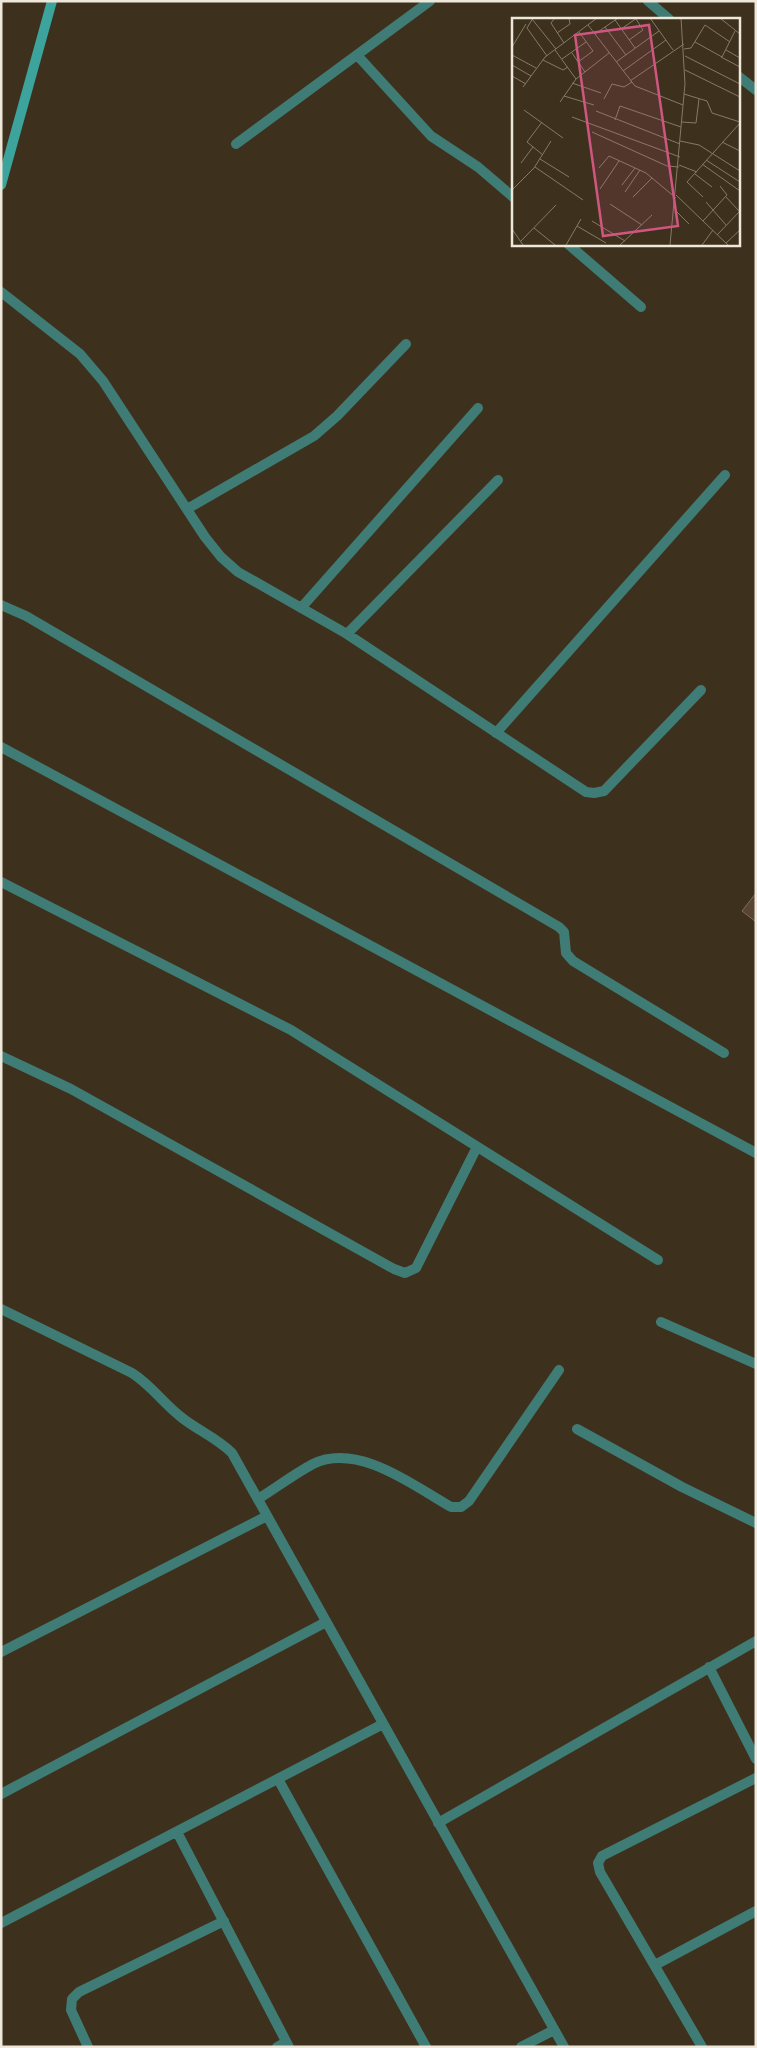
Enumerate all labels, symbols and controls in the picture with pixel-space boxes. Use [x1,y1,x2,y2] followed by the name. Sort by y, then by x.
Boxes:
[512,18,740,245] inset map

